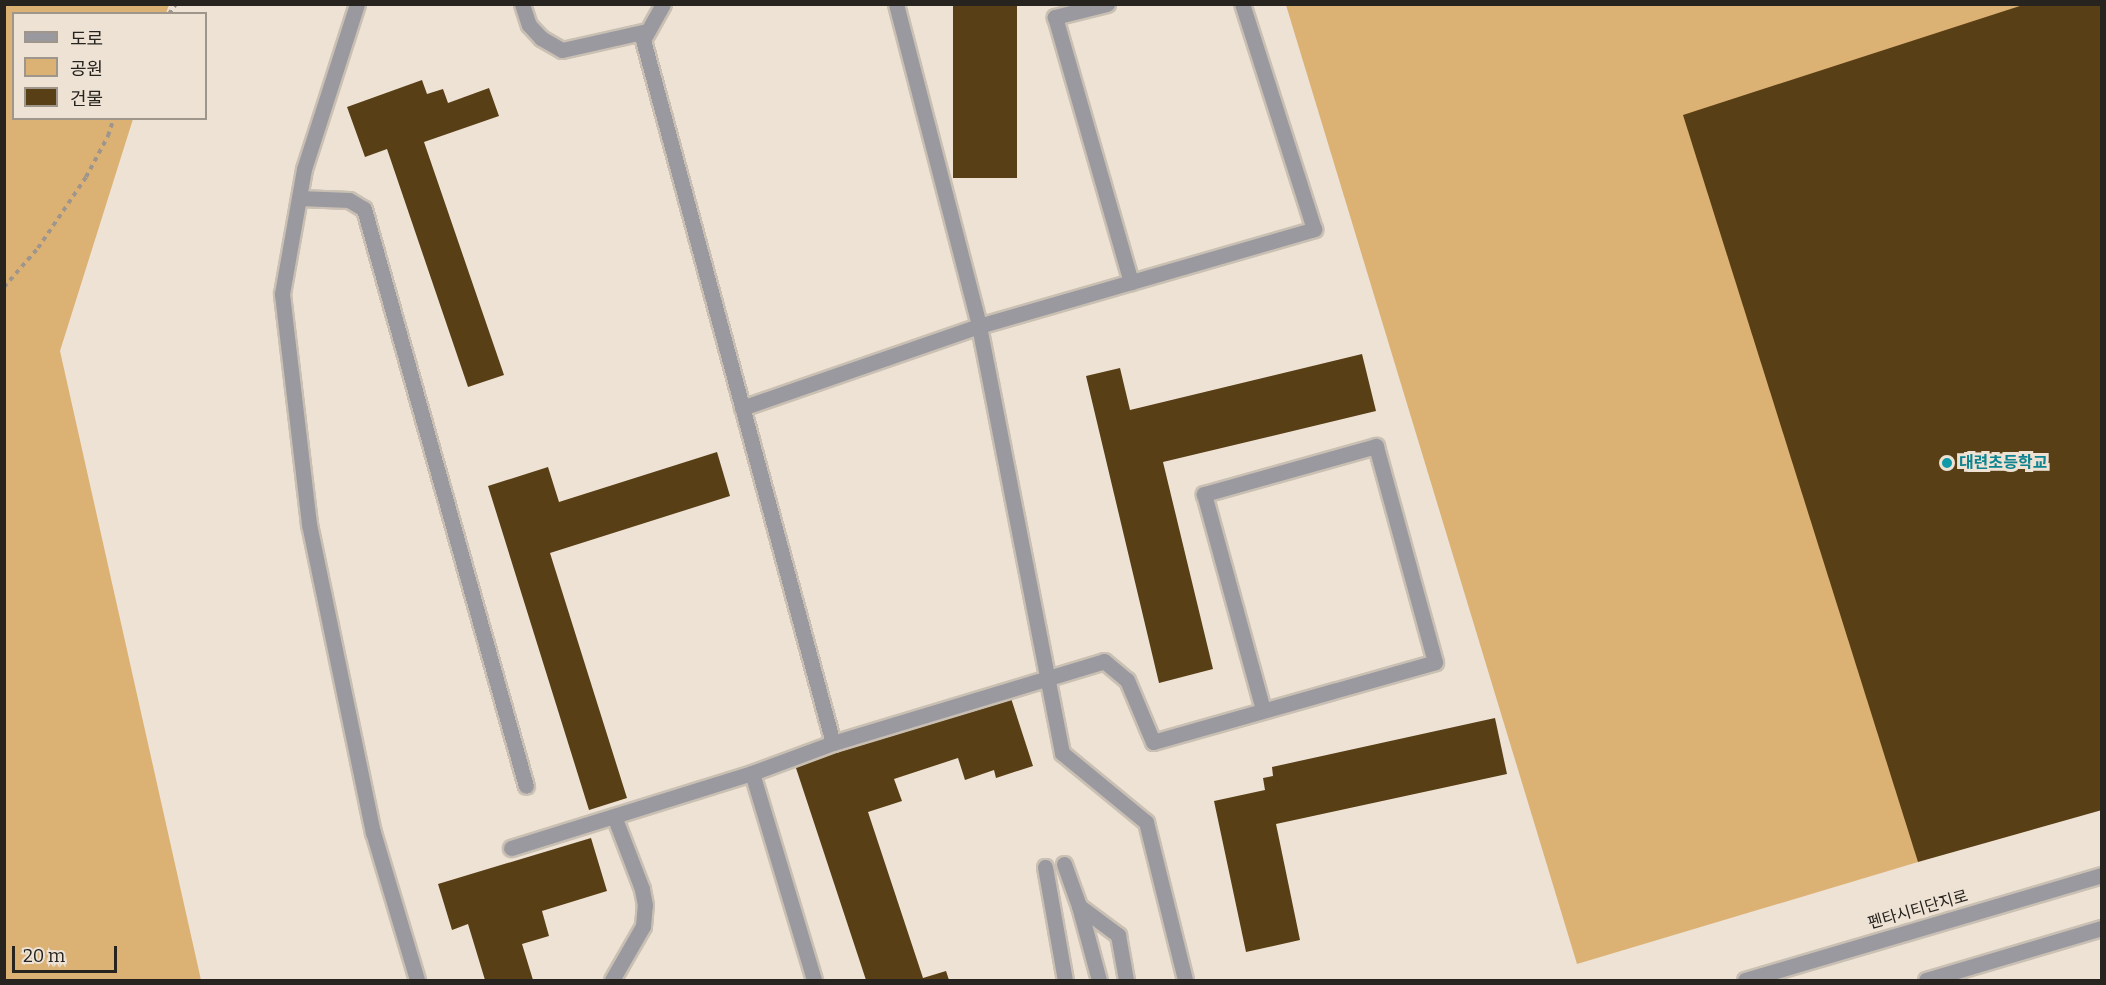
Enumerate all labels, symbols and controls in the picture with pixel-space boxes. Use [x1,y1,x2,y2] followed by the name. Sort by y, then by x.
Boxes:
[12,12,207,120] legend
[70,28,103,50] text: 도로
[70,58,103,80] text: 공원
[70,88,103,110] text: 건물
[1959,453,2047,473] place label: 대련초등학교
[1940,456,1954,470] marker: 대련초등학교
[1866,887,1970,933] street label: 펜타시티단지로
[15,934,120,972] scale bar
[23,945,65,967] text: 20 m

